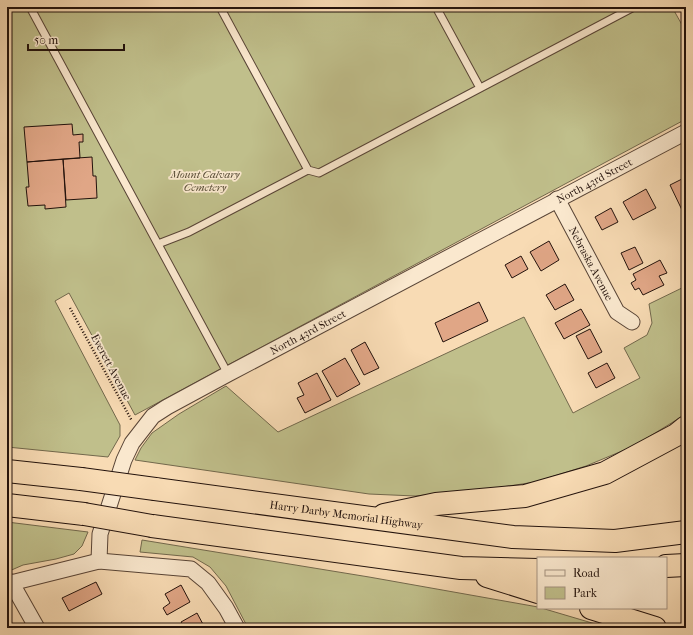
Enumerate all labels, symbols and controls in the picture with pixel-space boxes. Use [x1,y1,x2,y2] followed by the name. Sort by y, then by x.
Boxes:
[28,26,124,52] scale bar
[34,33,58,47] text: 50 m
[554,155,634,206] street label: North 43rd Street
[169,168,240,194] park label: Mount Calvary Cemetery
[566,224,616,303] street label: Nebraska Avenue
[268,306,348,357] street label: North 43rd Street
[88,332,134,403] street label: Everett Avenue
[269,498,425,531] street label: Harry Darby Memorial Highway
[537,557,667,609] legend
[573,566,600,580] text: Road
[573,586,598,600] text: Park

